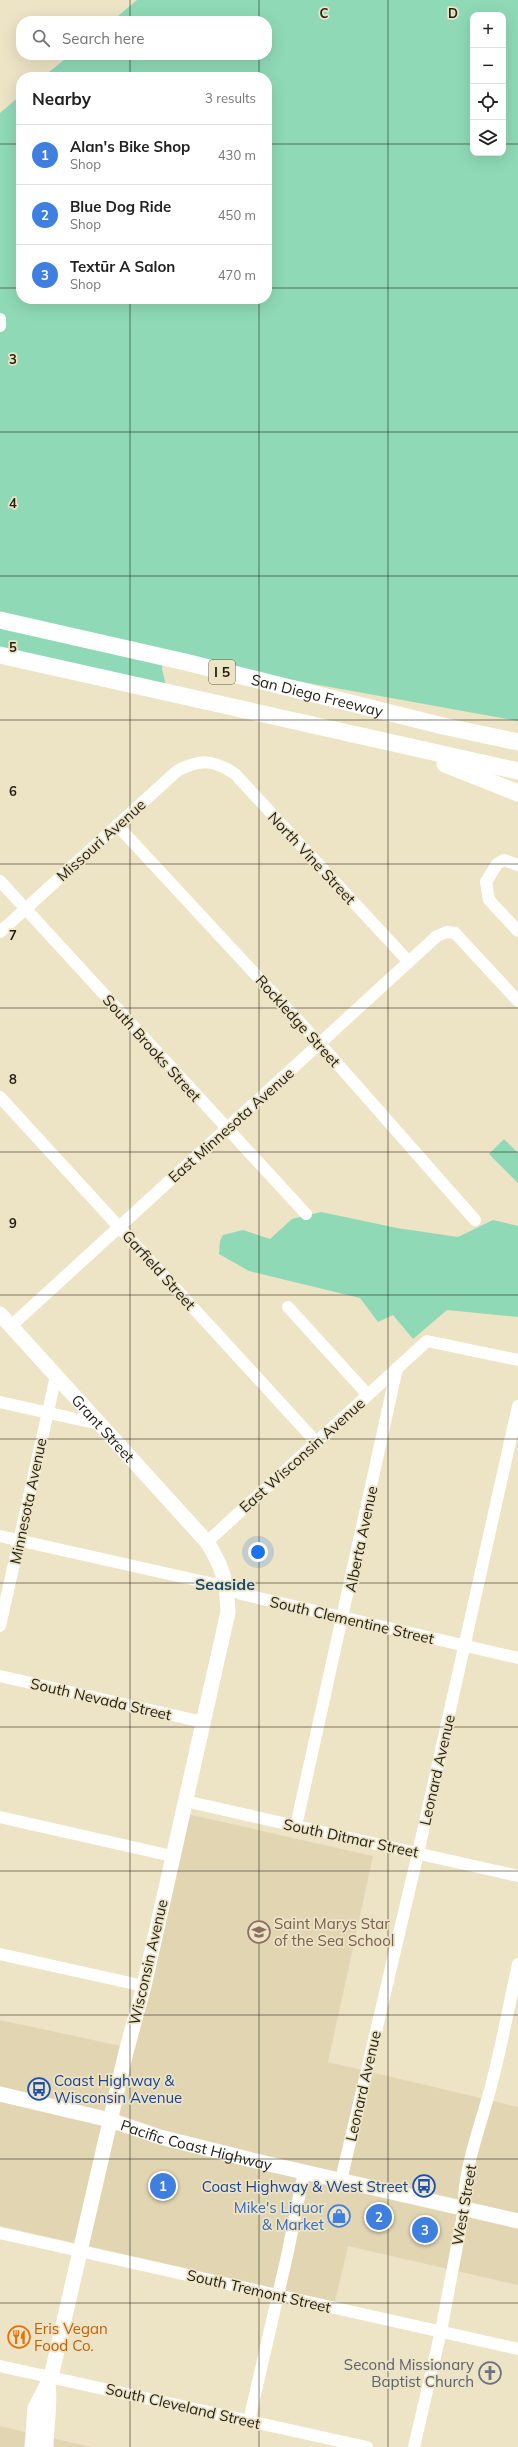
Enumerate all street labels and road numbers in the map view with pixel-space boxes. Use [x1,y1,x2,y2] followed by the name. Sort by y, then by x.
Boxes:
[209,660,235,684] road number: I 5
[249,669,385,720] street label: San Diego Freeway
[52,795,150,885] street label: Missouri Avenue
[264,808,360,908] street label: North Vine Street
[252,971,344,1071] street label: Rockledge Street
[99,991,205,1105] street label: South Brooks Street
[164,1063,298,1187] street label: East Minnesota Avenue
[118,1226,200,1314] street label: Garfield Street
[68,1390,139,1466] street label: Grant Street
[235,1394,369,1516] street label: East Wisconsin Avenue
[5,1436,51,1566] street label: Minnesota Avenue
[340,1484,382,1594] street label: Alberta Avenue
[268,1592,436,1648] street label: South Clementine Street
[29,1674,173,1724] street label: South Nevada Street
[415,1713,459,1827] street label: Leonard Avenue
[282,1814,420,1862] street label: South Ditmar Street
[124,1897,172,2027] street label: Wisconsin Avenue
[341,2029,385,2143] street label: Leonard Avenue
[118,2115,274,2174] street label: Pacific Coast Highway
[448,2163,480,2247] street label: West Street
[185,2265,333,2317] street label: South Tremont Street
[104,2379,262,2433] street label: South Cleveland Street

